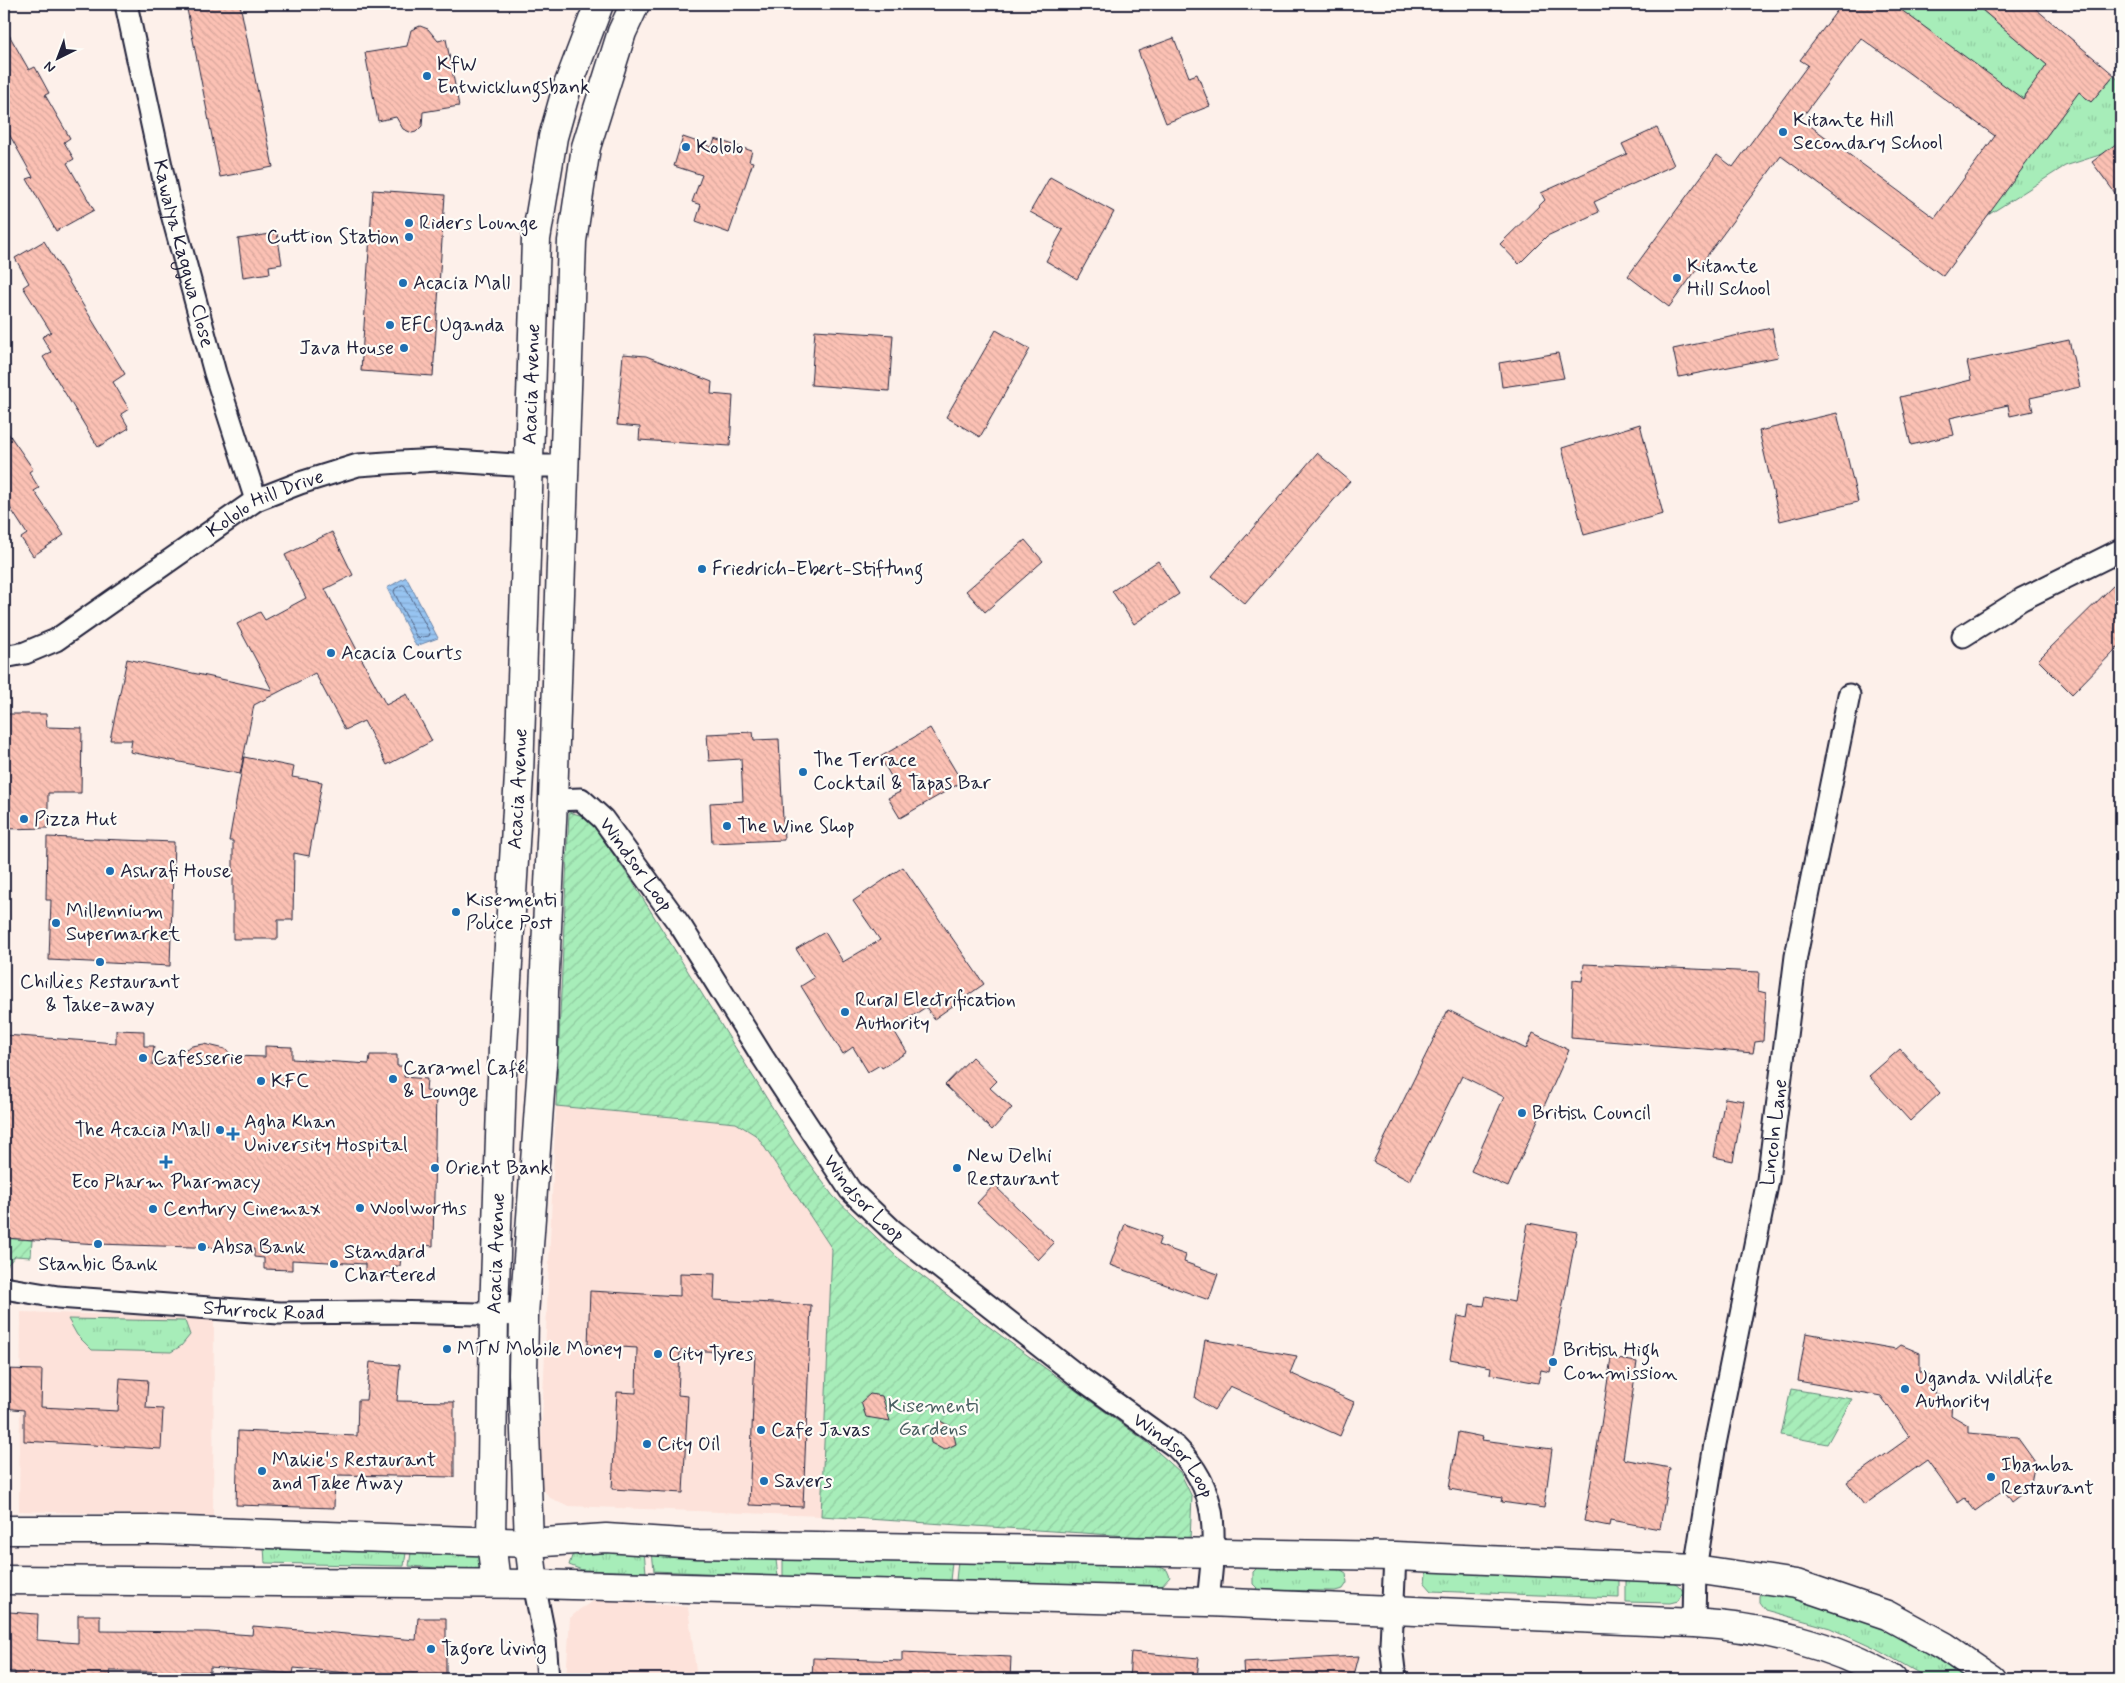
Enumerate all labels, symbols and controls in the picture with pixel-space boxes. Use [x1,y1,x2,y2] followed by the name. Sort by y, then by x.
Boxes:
[32,32,82,82] north arrow
[437,51,590,103] place label: KfW Entwicklungsbank
[40,57,59,77] text: N
[421,70,433,82] marker: KfW Entwicklungsbank
[1793,107,1943,157] place label: Kitante Hill Secondary School
[1777,126,1789,138] marker: Kitante Hill Secondary School
[696,134,743,161] place label: Kololo
[680,141,692,153] marker: Kololo
[146,157,221,351] street label: Kawalya Kaggwa Close
[419,210,538,237] place label: Riders Lounge
[403,217,415,229] marker: Riders Lounge
[267,224,399,251] place label: Cuttion Station
[403,231,415,243] marker: Cuttion Station
[1687,253,1771,303] place label: Kitante Hill School
[413,270,510,297] place label: Acacia Mall
[1671,272,1683,284] marker: Kitante Hill School
[397,277,409,289] marker: Acacia Mall
[400,312,505,340] place label: EFC Uganda
[384,319,396,331] marker: EFC Uganda
[516,323,547,445] street label: Acacia Avenue
[299,335,394,362] place label: Java House
[398,342,410,354] marker: Java House
[201,463,327,544] street label: Kololo Hill Drive
[712,556,923,585] place label: Friedrich-Ebert-Stiftung
[696,563,708,575] marker: Friedrich-Ebert-Stiftung
[341,640,462,667] place label: Acacia Courts
[325,647,337,659] marker: Acacia Courts
[501,728,534,850] street label: Acacia Avenue
[813,747,991,797] place label: The Terrace Cocktail & Tapas Bar
[797,766,809,778] marker: The Terrace Cocktail & Tapas Bar
[34,806,117,833] place label: Pizza Hut
[593,812,679,917] street label: Windsor Loop
[18,813,30,825] marker: Pizza Hut
[737,813,855,840] place label: The Wine Shop
[721,820,733,832] marker: The Wine Shop
[120,858,231,885] place label: Ashrafi House
[104,865,116,877] marker: Ashrafi House
[466,887,557,937] place label: Kisementi Police Post
[66,898,180,948] place label: Millennium Supermarket
[450,906,462,918] marker: Kisementi Police Post
[50,917,62,929] marker: Millennium Supermarket
[94,956,106,968] marker: Chillies Restaurant & Take-away
[20,969,180,1019] place label: Chillies Restaurant & Take-away
[855,987,1016,1037] place label: Rural Electrification Authority
[839,1006,851,1018] marker: Rural Electrification Authority
[153,1045,243,1072] place label: Cafesserie
[137,1052,149,1064] marker: Cafesserie
[403,1055,525,1106] place label: Caramel Café & Lounge
[271,1068,309,1095] place label: KFC
[387,1073,399,1085] marker: Caramel Café & Lounge
[255,1075,267,1087] marker: KFC
[1754,1077,1794,1187] street label: Lincoln Lane
[1532,1100,1651,1127] place label: British Council
[1516,1107,1528,1119] marker: British Council
[244,1109,408,1159] place label: Agha Khan University Hospital
[74,1117,210,1144] place label: The Acacia Mall
[214,1124,226,1136] marker: The Acacia Mall
[226,1127,240,1141] marker: Agha Khan University Hospital
[967,1143,1060,1193] place label: New Delhi Restaurant
[817,1149,910,1248] street label: Windsor Loop
[445,1155,550,1182] place label: Orient Bank
[160,1156,172,1168] marker: Eco Pharm Pharmacy
[429,1162,441,1174] marker: Orient Bank
[951,1162,963,1174] marker: New Delhi Restaurant
[71,1169,261,1196] place label: Eco Pharm Pharmacy
[480,1192,512,1314] street label: Acacia Avenue
[370,1195,467,1222] place label: Woolworths
[163,1196,321,1223] place label: Century Cinemax
[354,1202,366,1214] marker: Woolworths
[147,1203,159,1215] marker: Century Cinemax
[212,1234,306,1261] place label: Absa Bank
[92,1238,104,1250] marker: Stanbic Bank
[344,1239,436,1289] place label: Standard Chartered
[196,1241,208,1253] marker: Absa Bank
[38,1251,158,1278] place label: Stanbic Bank
[328,1258,340,1270] marker: Standard Chartered
[202,1294,325,1327] street label: Sturrock Road
[457,1336,622,1363] place label: MTN Mobile Money
[1563,1337,1678,1387] place label: British High Commission
[668,1341,754,1368] place label: City Tyres
[441,1343,453,1355] marker: MTN Mobile Money
[652,1348,664,1360] marker: City Tyres
[1547,1356,1559,1368] marker: British High Commission
[1915,1365,2053,1415] place label: Uganda Wildlife Authority
[1899,1383,1911,1395] marker: Uganda Wildlife Authority
[888,1393,978,1443] park label: Kisementi Gardens
[1127,1407,1221,1502] street label: Windsor Loop
[771,1417,870,1444] place label: Cafe Javas
[755,1424,767,1436] marker: Cafe Javas
[657,1431,721,1458] place label: City Oil
[641,1438,653,1450] marker: City Oil
[272,1447,436,1497] place label: Makie's Restaurant and Take Away
[2001,1452,2094,1502] place label: Ibamba Restaurant
[256,1465,268,1477] marker: Makie's Restaurant and Take Away
[774,1468,832,1495] place label: Savers
[1985,1471,1997,1483] marker: Ibamba Restaurant
[758,1475,770,1487] marker: Savers
[441,1636,547,1665] place label: Tagore living
[425,1643,437,1655] marker: Tagore living

